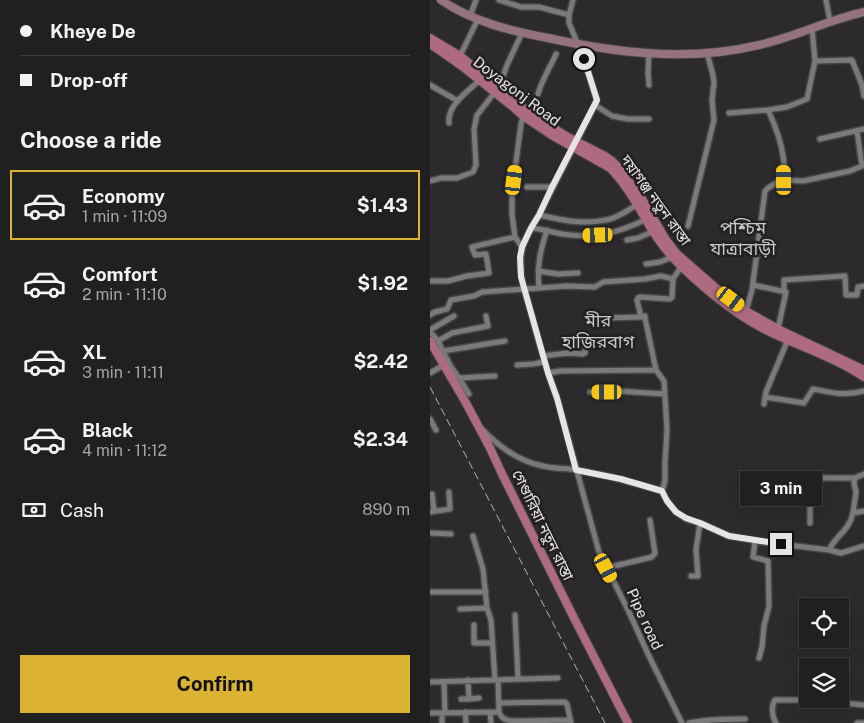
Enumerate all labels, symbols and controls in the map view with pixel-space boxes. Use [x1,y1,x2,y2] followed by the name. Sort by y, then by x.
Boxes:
[50,20,136,42] text: Kheye De
[573,48,595,70] route start
[470,53,564,129] street label: Doyagonj Road
[50,69,127,91] text: Drop-off
[20,127,162,153] text: Choose a ride
[616,151,695,250] street label: দয়াগঞ্জ নতুন রাস্তা
[504,164,523,196] car
[776,165,791,195] car
[22,183,67,228] icon: car
[82,185,165,207] text: Economy
[357,194,408,216] text: $1.43
[82,207,167,226] text: 1 min · 11:09
[709,217,776,259] district label: পশ্চিম যাত্রাবাড়ী
[582,227,613,243] car
[22,261,67,306] icon: car
[82,263,158,285] text: Comfort
[357,272,408,294] text: $1.92
[714,284,747,314] car
[82,285,167,304] text: 2 min · 11:10
[561,310,635,352] district label: মীর হাজিরবাগ
[22,339,67,384] icon: car
[82,341,107,363] text: XL
[353,350,408,372] text: $2.42
[82,363,164,382] text: 3 min · 11:11
[592,385,622,400] car
[22,417,67,462] icon: car
[82,419,133,441] text: Black
[353,428,408,450] text: $2.34
[82,441,167,460] text: 4 min · 11:12
[508,467,578,584] street label: গেণ্ডারিয়া নতুন রাস্তা
[740,472,822,506] callout: 3 min
[760,479,802,498] text: 3 min
[20,496,48,524] icon: cash
[60,499,104,521] text: Cash
[362,500,410,519] text: 890 m
[770,533,792,555] route end
[592,551,619,585] car
[623,586,667,652] street label: Pipe road
[799,598,849,708] map controls
[799,598,849,648] button: locate
[20,655,410,713] button: Confirm
[799,658,849,708] button: layers

